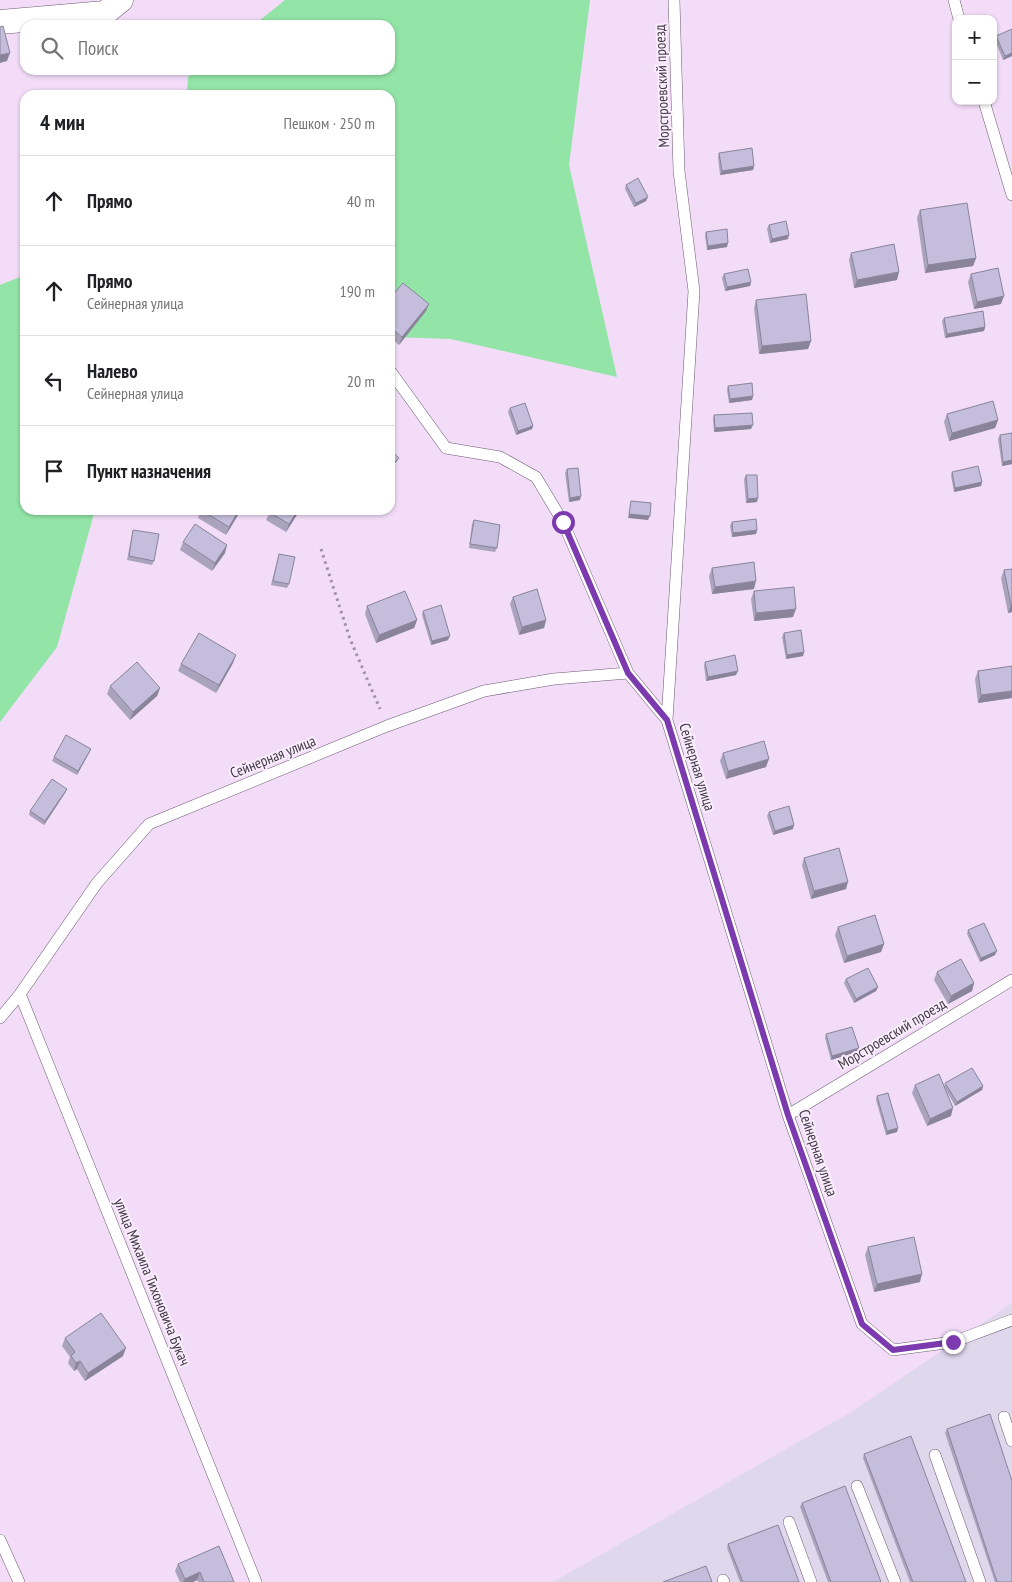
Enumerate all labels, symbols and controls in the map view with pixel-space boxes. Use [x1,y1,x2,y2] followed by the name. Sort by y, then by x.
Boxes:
[952,15,997,105] map controls
[952,15,997,60] button: +
[20,20,395,75] search box
[650,24,673,148] street label: Морстроевский проезд
[38,34,66,62] icon: search
[78,36,119,60] text: Поиск
[952,60,997,105] button: −
[40,109,85,136] text: 4 мин
[284,113,375,133] text: Пешком · 250 m
[40,187,68,215] icon: ahead
[87,189,132,213] text: Прямо
[347,191,375,211] text: 40 m
[87,269,132,293] text: Прямо
[40,277,68,305] icon: ahead
[340,281,375,301] text: 190 m
[87,293,184,313] text: Сейнерная улица
[87,359,138,383] text: Налево
[40,367,68,395] icon: left
[347,371,375,391] text: 20 m
[87,383,184,403] text: Сейнерная улица
[40,457,68,485] icon: arrive
[87,459,211,483] text: Пункт назначения
[552,511,575,534] route start
[675,721,720,813] street label: Сейнерная улица
[227,731,318,782] street label: Сейнерная улица
[834,994,950,1073] street label: Морстроевский проезд
[795,1107,842,1199] street label: Сейнерная улица
[110,1195,195,1368] street label: улица Михаила Тихоновича Букач
[942,1331,965,1354] route end

